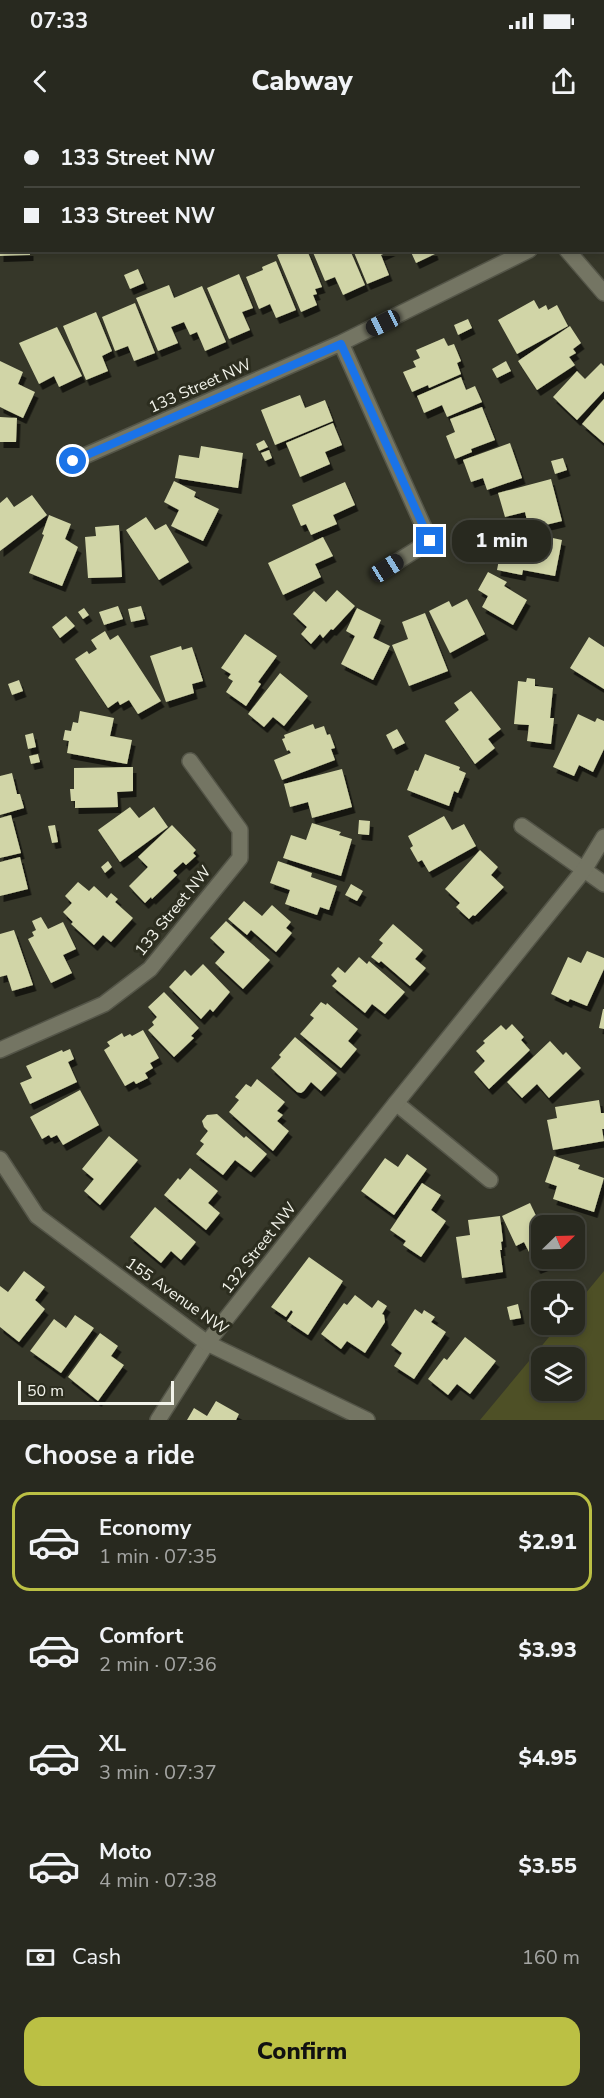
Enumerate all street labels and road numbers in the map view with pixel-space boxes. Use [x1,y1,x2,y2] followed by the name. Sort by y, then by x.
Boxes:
[145,353,255,418] street label: 133 Street NW
[130,861,216,961] street label: 133 Street NW
[216,1198,302,1298] street label: 132 Street NW
[121,1252,233,1340] street label: 155 Avenue NW

